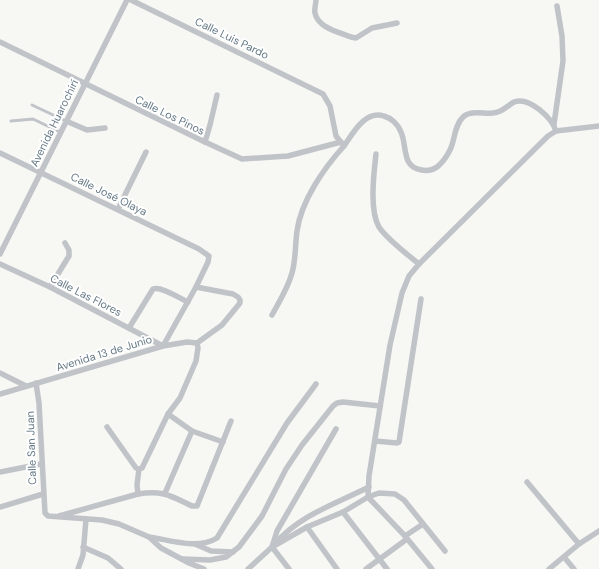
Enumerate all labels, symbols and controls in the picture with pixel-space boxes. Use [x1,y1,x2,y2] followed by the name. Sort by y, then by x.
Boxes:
[193,14,271,62] street label: Calle Luis Pardo
[27,77,81,169] street label: Avenida Huarochirí
[133,92,207,138] street label: Calle Los Pinos
[69,169,149,219] street label: Calle José Olaya
[48,271,124,319] street label: Calle Las Flores
[54,332,154,374] street label: Avenida 13 de Junio
[23,411,39,485] street label: Calle San Juan

